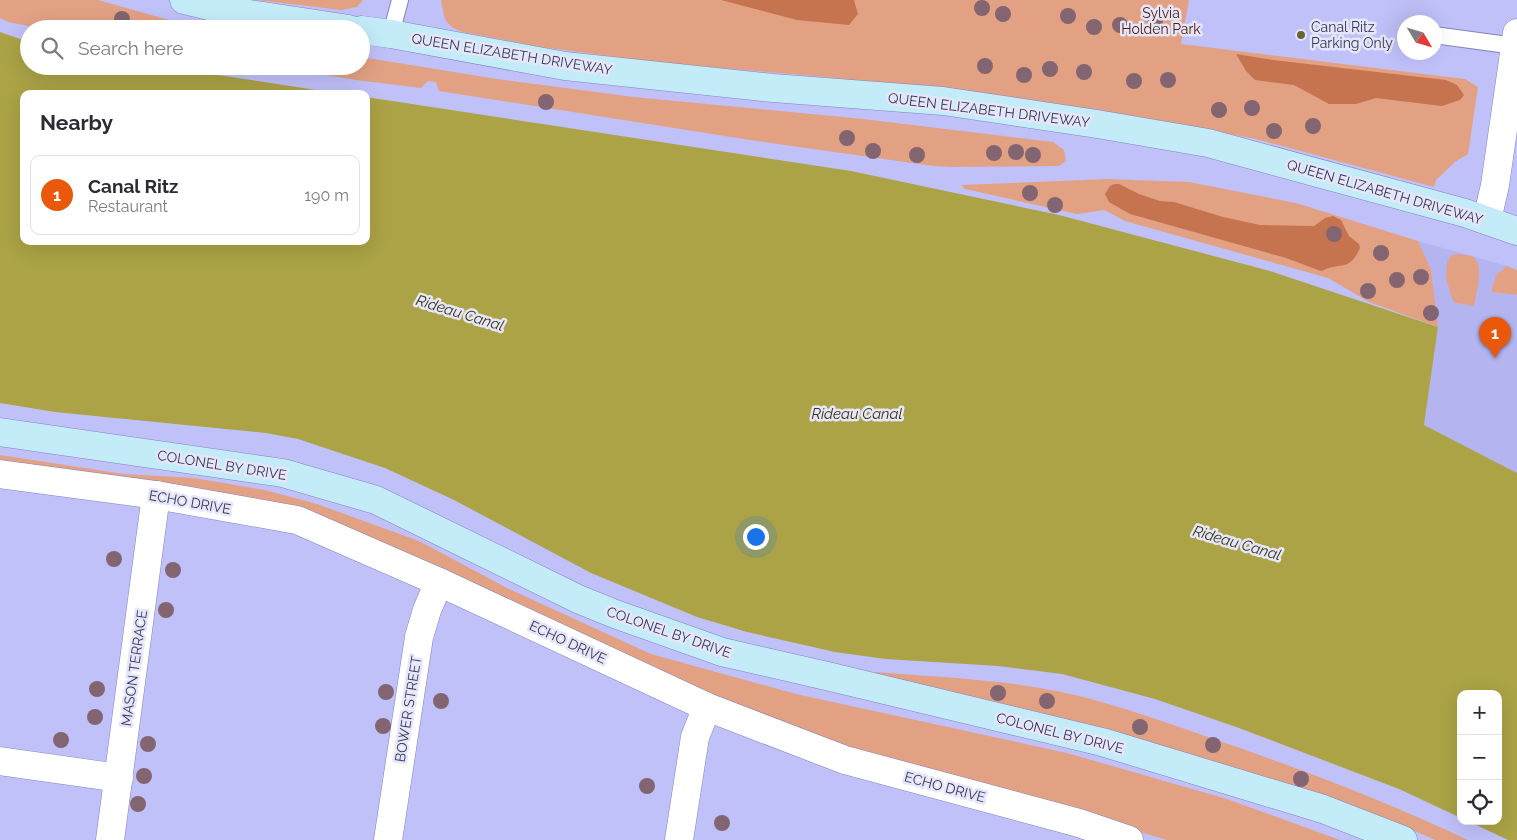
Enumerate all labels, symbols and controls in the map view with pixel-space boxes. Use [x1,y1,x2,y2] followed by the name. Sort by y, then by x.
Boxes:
[1121,5,1201,37] park label: Sylvia Holden Park
[1397,15,1442,60] north arrow
[1311,19,1393,51] place label: Canal Ritz Parking Only
[20,20,370,75] search box
[1295,29,1307,41] marker: Canal Ritz Parking Only
[410,30,614,78] street label: QUEEN ELIZABETH DRIVEWAY
[38,34,66,62] icon: search
[78,37,184,59] text: Search here
[887,90,1091,130] street label: QUEEN ELIZABETH DRIVEWAY
[40,110,113,135] text: Nearby
[1285,156,1485,228] street label: QUEEN ELIZABETH DRIVEWAY
[88,175,178,197] text: Canal Ritz
[53,186,61,205] text: 1
[304,186,349,205] text: 190 m
[88,197,168,216] text: Restaurant
[414,291,506,335] water label: Rideau Canal
[1479,317,1511,358] pin: 1
[812,405,902,423] water label: Rideau Canal
[156,447,288,483] street label: COLONEL BY DRIVE
[148,487,232,517] street label: ECHO DRIVE
[1191,522,1283,564] water label: Rideau Canal
[743,524,769,550] your location
[605,603,733,661] street label: COLONEL BY DRIVE
[118,609,150,727] street label: MASON TERRACE
[527,617,609,667] street label: ECHO DRIVE
[392,654,424,763] street label: BOWER STREET
[1457,690,1502,825] map controls
[1457,690,1502,735] button: +
[995,709,1125,757] street label: COLONEL BY DRIVE
[1457,735,1502,780] button: −
[903,769,987,805] street label: ECHO DRIVE
[1457,780,1502,825] button: locate

